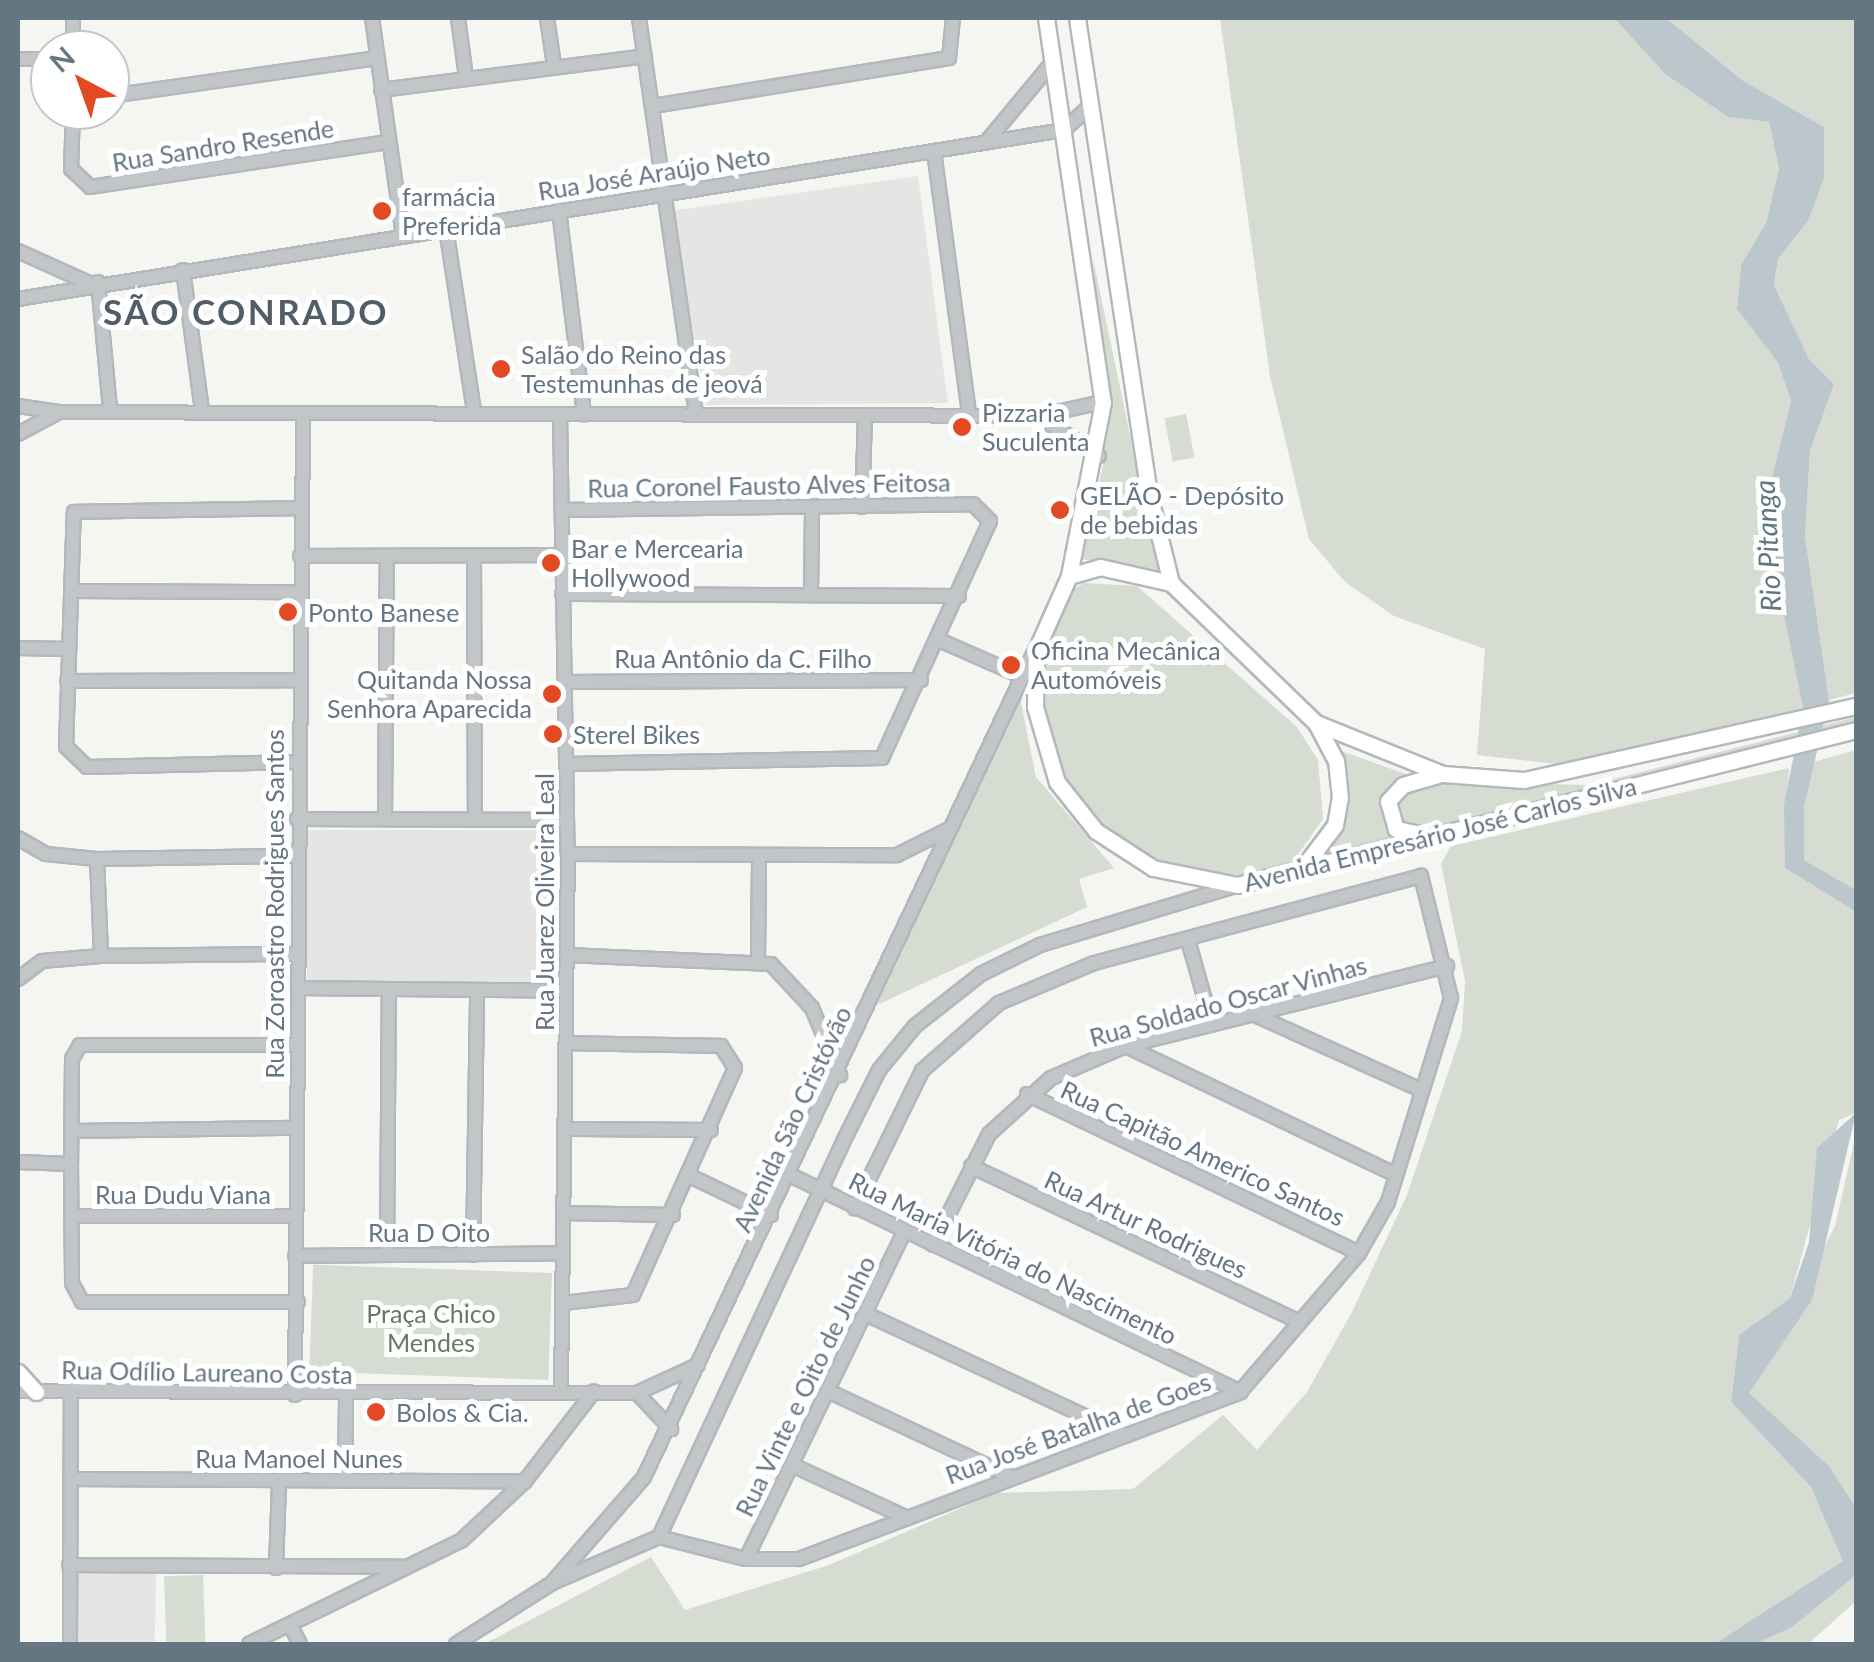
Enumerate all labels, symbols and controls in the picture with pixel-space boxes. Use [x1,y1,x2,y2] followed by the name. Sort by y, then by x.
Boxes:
[30,30,130,130] north arrow
[42,39,81,79] text: N
[110,113,336,177] street label: Rua Sandro Resende
[535,140,773,206] street label: Rua José Araújo Neto
[402,182,502,241] place label: farmácia Preferida
[371,200,393,222] marker: farmácia Preferida
[103,290,389,332] district label: SÃO CONRADO
[521,340,763,399] place label: Salão do Reino das Testemunhas de jeová
[490,358,512,380] marker: Salão do Reino das Testemunhas de jeová
[982,398,1089,457] place label: Pizzaria Suculenta
[951,416,973,438] marker: Pizzaria Suculenta
[587,467,951,503] street label: Rua Coronel Fausto Alves Feitosa
[1747,479,1787,613] water label: Rio Pitanga
[1080,481,1284,540] place label: GELÃO - Depósito de bebidas
[1049,499,1071,521] marker: GELÃO - Depósito de bebidas
[571,534,744,593] place label: Bar e Mercearia Hollywood
[540,552,562,574] marker: Bar e Mercearia Hollywood
[308,597,459,627] place label: Ponto Banese
[277,601,299,623] marker: Ponto Banese
[1031,636,1221,695] place label: Oficina Mecânica Automóveis
[614,643,872,673] street label: Rua Antônio da C. Filho
[1000,654,1022,676] marker: Oficina Mecânica Automóveis
[326,665,532,724] place label: Quitanda Nossa Senhora Aparecida
[541,683,563,705] marker: Quitanda Nossa Senhora Aparecida
[573,719,700,749] place label: Sterel Bikes
[542,723,564,745] marker: Sterel Bikes
[259,729,289,1079] street label: Rua Zoroastro Rodrigues Santos
[1240,771,1640,897] street label: Avenida Empresário José Carlos Silva
[529,773,559,1031] street label: Rua Juarez Oliveira Leal
[1085,949,1371,1053] street label: Rua Soldado Oscar Vinhas
[727,1001,857,1237] street label: Avenida São Cristóvão
[1056,1074,1350,1232] street label: Rua Capitão Americo Santos
[1039,1164,1253,1284] street label: Rua Artur Rodrigues
[844,1165,1182,1351] street label: Rua Maria Vitória do Nascimento
[95,1179,271,1209] street label: Rua Dudu Viana
[368,1217,490,1247] street label: Rua D Oito
[728,1250,882,1522] street label: Rua Vinte e Oito de Junho
[366,1299,496,1358] park label: Praça Chico Mendes
[61,1354,353,1390] street label: Rua Odílio Laureano Costa
[941,1366,1215,1490] street label: Rua José Batalha de Goes
[396,1397,529,1427] place label: Bolos & Cia.
[365,1401,387,1423] marker: Bolos & Cia.
[195,1443,403,1473] street label: Rua Manoel Nunes

